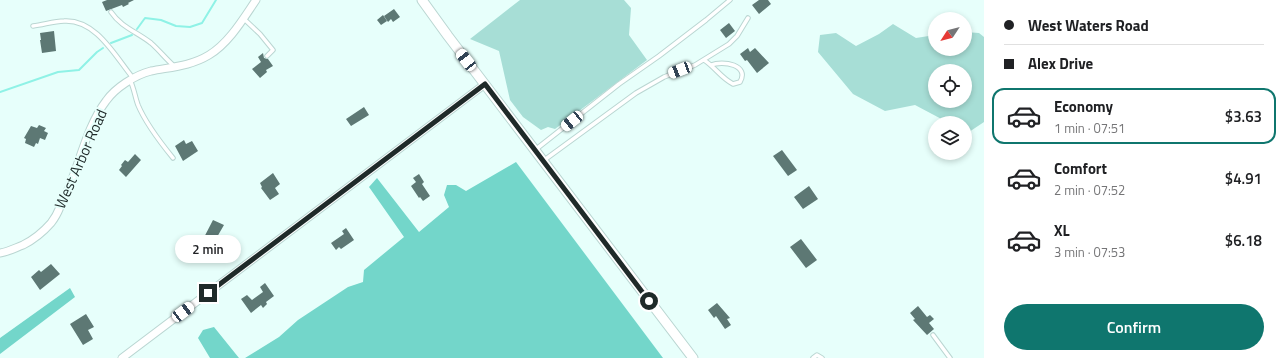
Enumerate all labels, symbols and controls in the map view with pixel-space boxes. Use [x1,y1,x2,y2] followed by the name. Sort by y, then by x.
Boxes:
[928,12,972,56] north arrow
[928,12,972,160] map controls
[1028,14,1149,37] text: West Waters Road
[454,47,478,73] car
[1028,52,1093,75] text: Alex Drive
[667,60,693,80] car
[928,64,972,108] button: locate
[1054,95,1113,118] text: Economy
[1006,98,1042,134] icon: car
[48,105,113,212] street label: West Arbor Road
[1225,105,1262,128] text: $3.63
[559,109,585,133] car
[928,116,972,160] button: layers
[1054,118,1125,138] text: 1 min · 07:51
[1054,157,1107,180] text: Comfort
[1006,160,1042,196] icon: car
[1225,167,1262,190] text: $4.91
[1054,180,1125,200] text: 2 min · 07:52
[1054,219,1070,242] text: XL
[1006,222,1042,258] icon: car
[1225,229,1262,252] text: $6.18
[175,235,241,263] callout: 2 min
[192,239,224,259] text: 2 min
[1054,242,1125,262] text: 3 min · 07:53
[199,284,217,302] route end
[640,292,658,310] route start
[170,300,196,324] car
[1004,304,1264,350] button: Confirm

